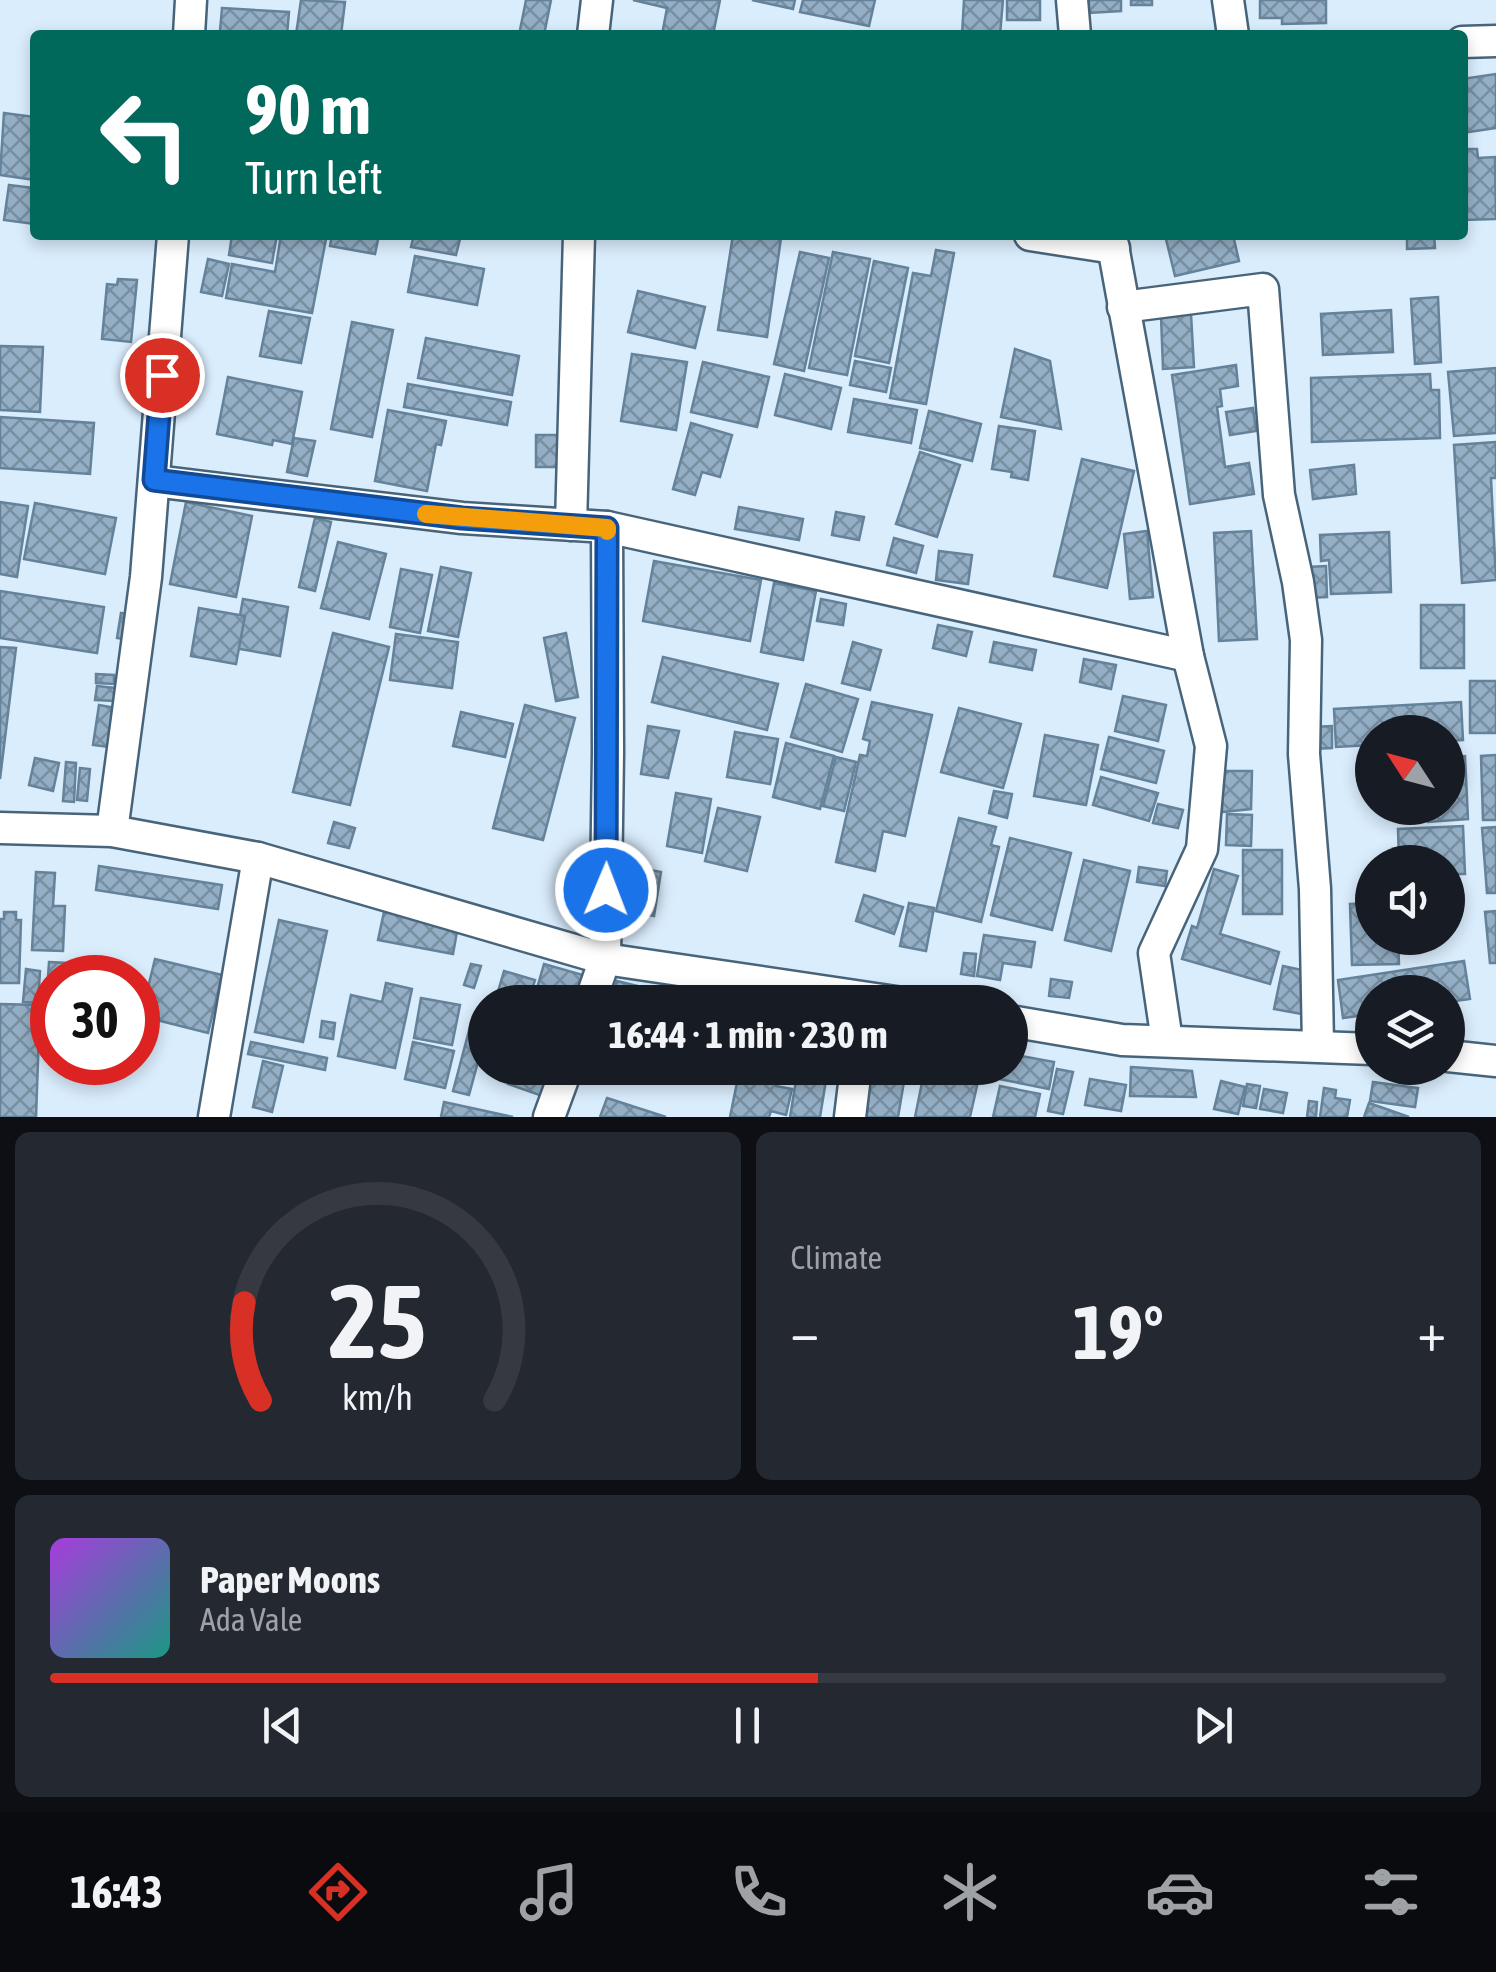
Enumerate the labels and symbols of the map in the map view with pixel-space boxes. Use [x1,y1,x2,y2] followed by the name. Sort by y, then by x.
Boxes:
[120,333,205,418] pin
[1355,715,1465,825] north arrow
[554,838,658,942] position arrow
[30,955,160,1085] speed limit sign: 30

